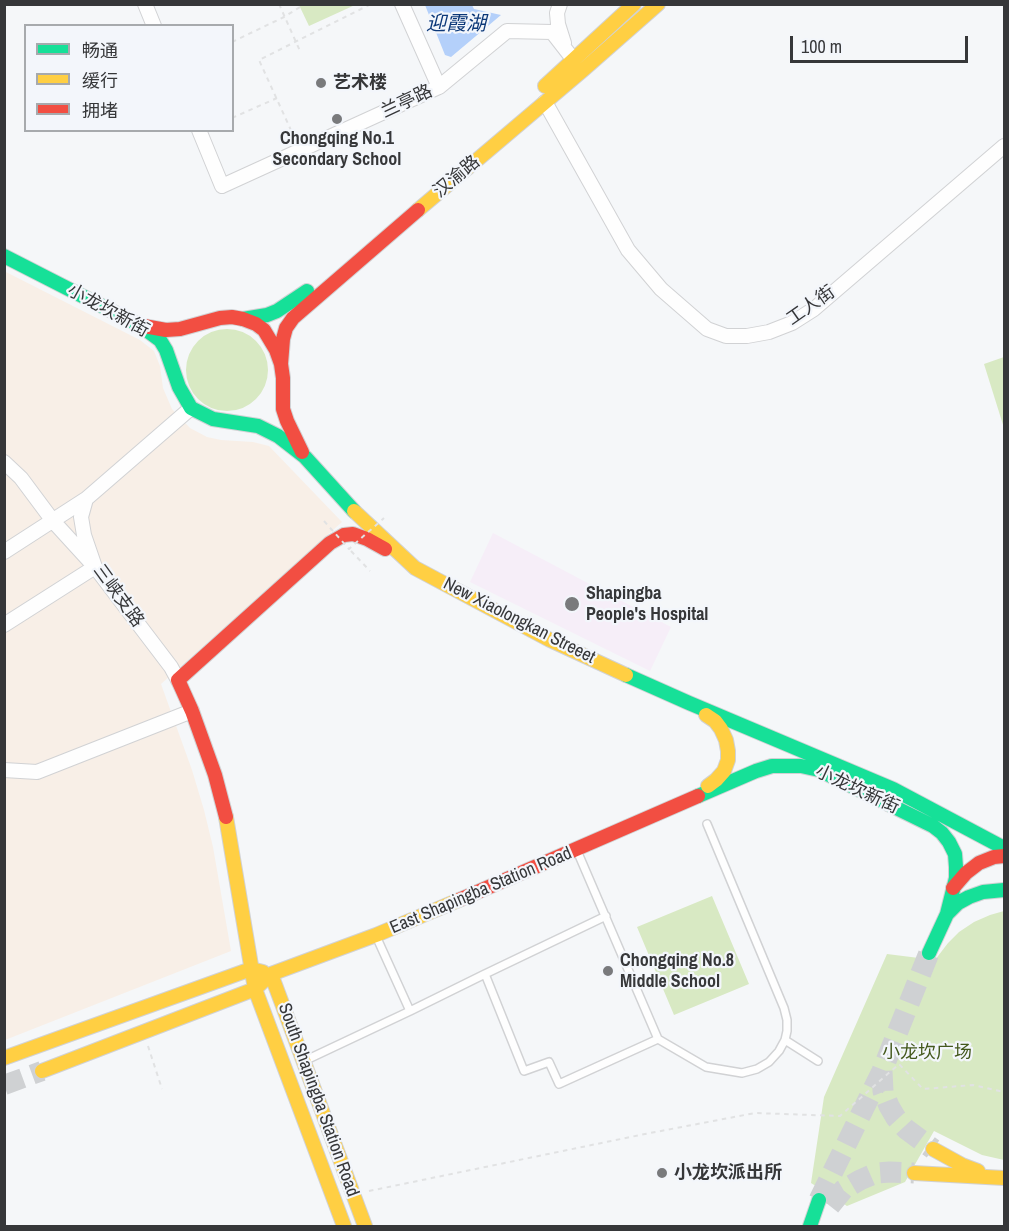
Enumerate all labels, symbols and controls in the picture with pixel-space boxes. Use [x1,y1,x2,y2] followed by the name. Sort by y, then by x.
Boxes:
[426,13,486,37] water label: 迎霞湖
[24,24,234,132] legend
[793,24,972,62] scale bar
[801,34,842,59] text: 100 m
[82,38,118,63] text: 畅通
[82,68,118,93] text: 缓行
[333,72,387,94] place label: 艺术楼
[314,76,328,90] marker: 艺术楼
[378,81,436,123] street label: 兰亭路
[82,98,118,123] text: 拥堵
[330,112,344,126] marker: Chongqing No.1 Secondary School
[273,128,401,170] place label: Chongqing No.1 Secondary School
[429,151,485,203] street label: 汉渝路
[63,280,153,342] street label: 小龙坎新街
[783,282,839,330] street label: 工人街
[88,561,148,631] street label: 三峡支路
[440,573,598,669] street label: New Xiaolongkan Streeet
[586,583,708,626] place label: Shapingba People's Hospital
[563,595,581,613] marker: Shapingba People's Hospital
[812,761,902,819] street label: 小龙坎新街
[387,843,575,939] street label: East Shapingba Station Road
[620,950,734,992] place label: Chongqing No.8 Middle School
[601,964,615,978] marker: Chongqing No.8 Middle School
[273,1000,363,1200] street label: South Shapingba Station Road
[882,1042,972,1064] park label: 小龙坎广场
[674,1162,782,1184] place label: 小龙坎派出所
[655,1166,669,1180] marker: 小龙坎派出所

